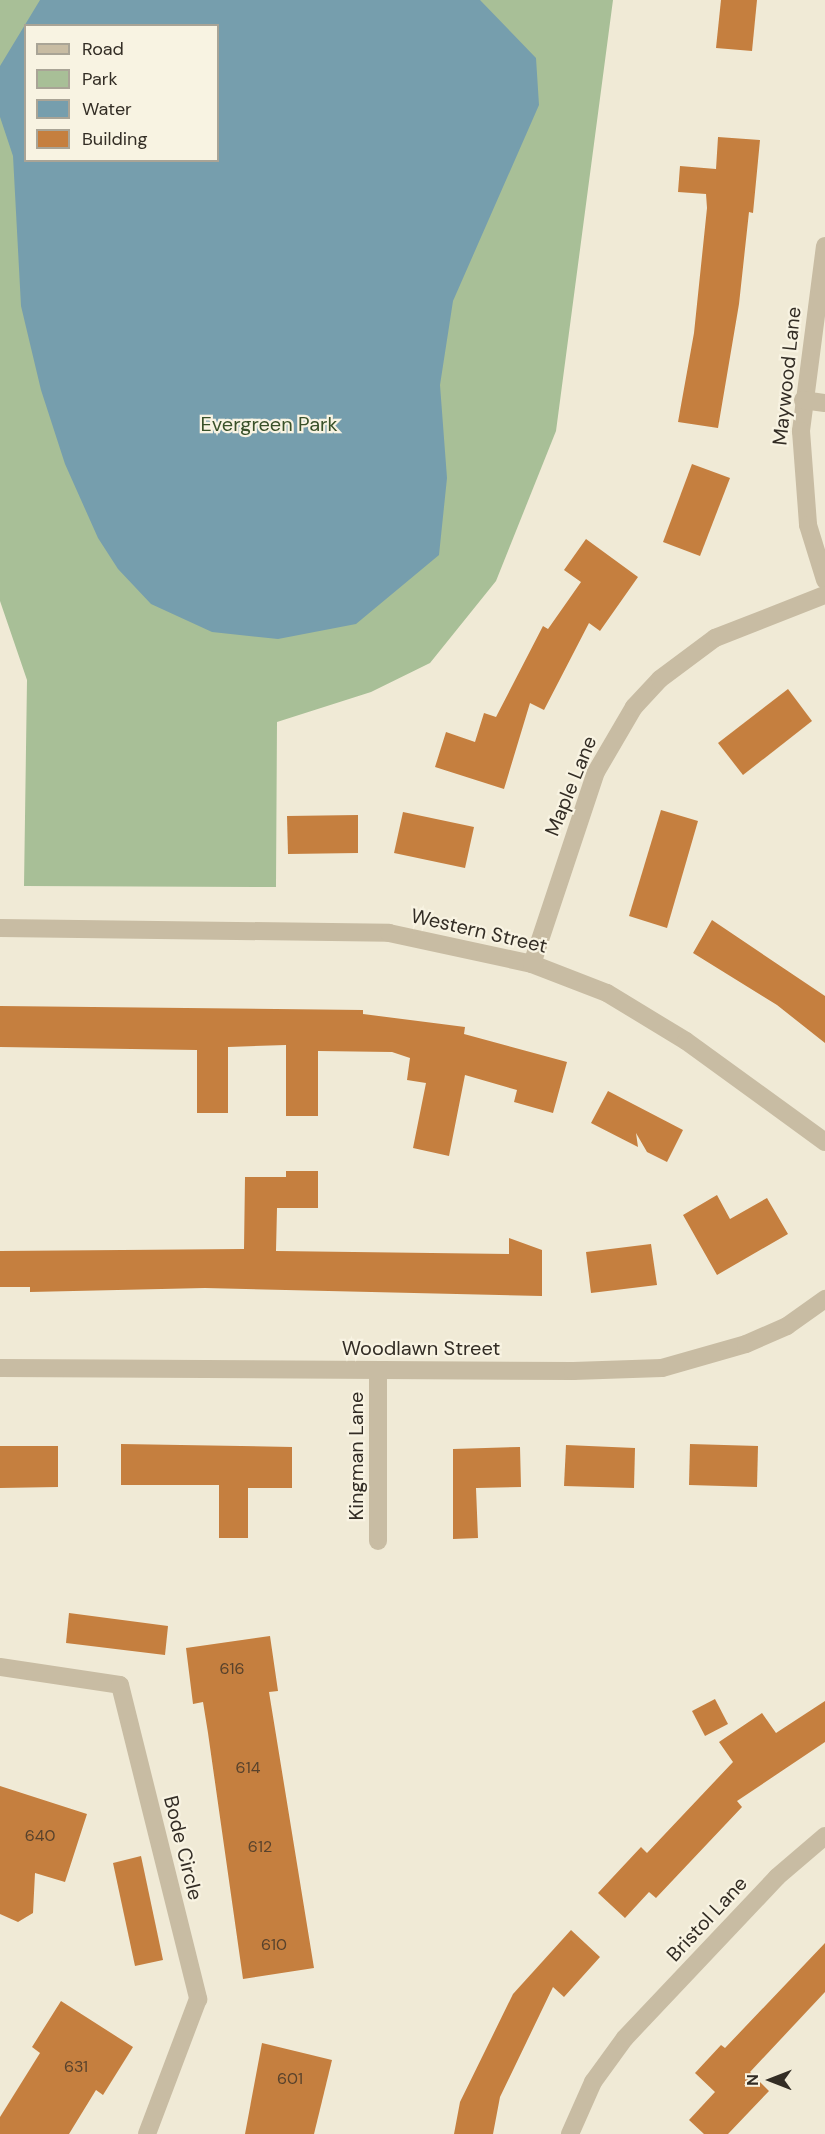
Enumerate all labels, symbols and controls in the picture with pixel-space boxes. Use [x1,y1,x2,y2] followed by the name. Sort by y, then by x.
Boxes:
[24,24,219,162] legend
[82,37,124,61] text: Road
[82,67,118,91] text: Park
[82,97,132,121] text: Water
[82,127,147,151] text: Building
[768,306,806,446] street label: Maywood Lane
[200,412,338,436] park label: Evergreen Park
[540,733,602,839] street label: Maple Lane
[409,904,549,958] street label: Western Street
[342,1336,500,1360] street label: Woodlawn Street
[344,1392,368,1520] street label: Kingman Lane
[219,1659,245,1679] house number: 616
[236,1758,260,1778] house number: 614
[158,1793,208,1903] street label: Bode Circle
[25,1826,55,1846] house number: 640
[248,1837,272,1857] house number: 612
[662,1872,752,1966] street label: Bristol Lane
[261,1935,287,1955] house number: 610
[741,2050,801,2110] north arrow
[64,2057,88,2077] house number: 631
[277,2069,303,2089] house number: 601
[742,2074,763,2086] text: N

